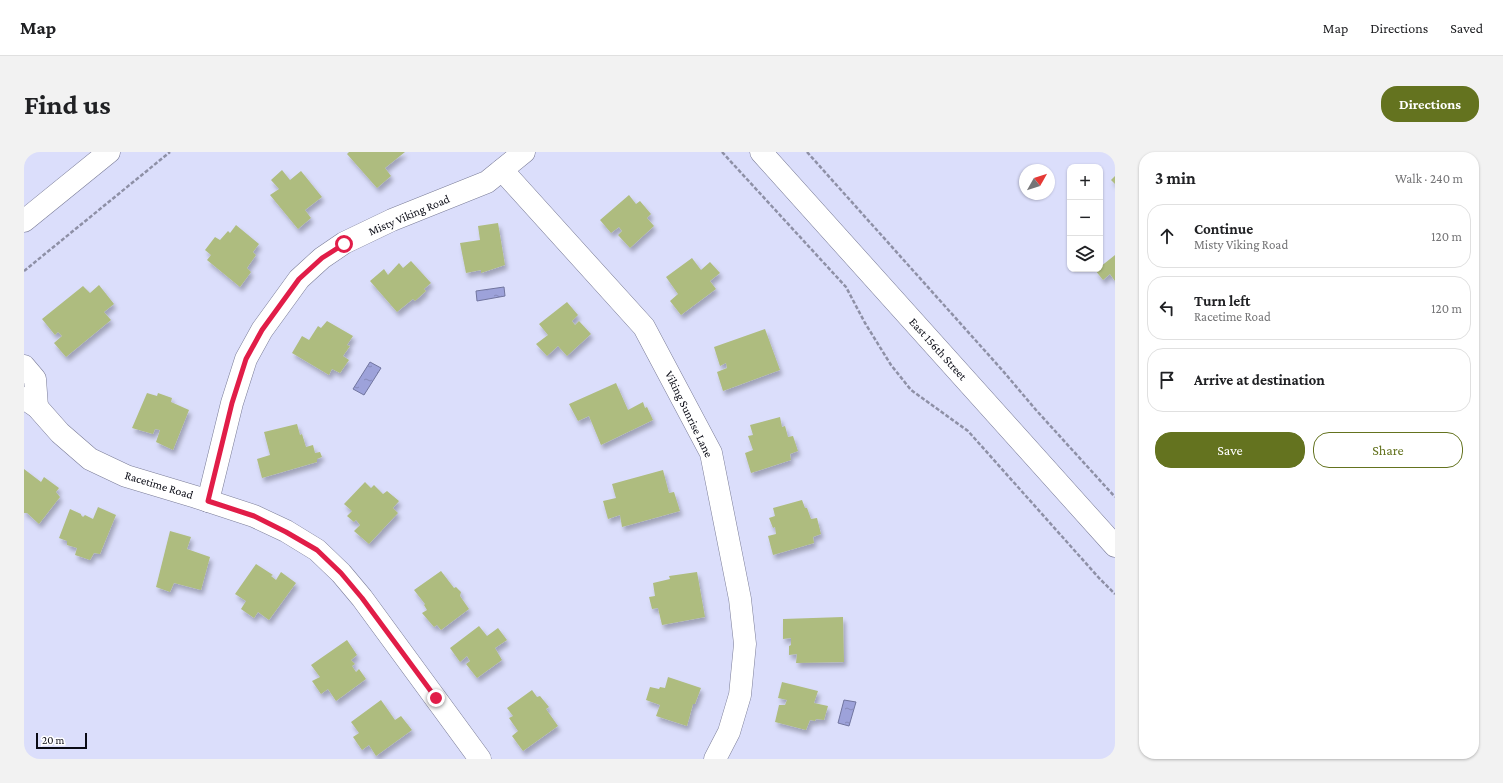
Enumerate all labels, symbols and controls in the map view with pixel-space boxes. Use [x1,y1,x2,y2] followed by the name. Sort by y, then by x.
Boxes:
[20,17,56,38] text: Map
[1323,20,1348,36] text: Map
[1370,20,1428,36] text: Directions
[1450,20,1483,36] text: Saved
[1381,86,1479,122] button: Directions
[24,89,111,120] text: Find us
[1019,164,1055,200] north arrow
[1067,164,1103,272] map controls
[1067,164,1103,200] button: +
[1155,169,1196,188] text: 3 min
[1395,171,1463,186] text: Walk · 240 m
[366,191,452,238] street label: Misty Viking Road
[1067,200,1103,236] button: −
[1194,221,1253,237] text: Continue
[1156,225,1178,247] icon: ahead
[1431,229,1462,244] text: 120 m
[335,235,353,253] route start
[1067,236,1103,272] button: layers
[1194,237,1288,252] text: Misty Viking Road
[1194,293,1250,309] text: Turn left
[1156,297,1178,319] icon: left
[1431,301,1462,316] text: 120 m
[1194,309,1271,324] text: Racetime Road
[906,315,970,384] street label: East 156th Street
[662,368,716,460] street label: Viking Sunrise Lane
[1156,369,1178,391] icon: arrive
[1194,372,1325,388] text: Arrive at destination
[1155,432,1305,468] button: Save
[1313,432,1463,468] button: Share
[123,468,196,502] street label: Racetime Road
[427,689,445,707] route end
[36,731,87,750] scale bar
[42,734,64,746] text: 20 m

